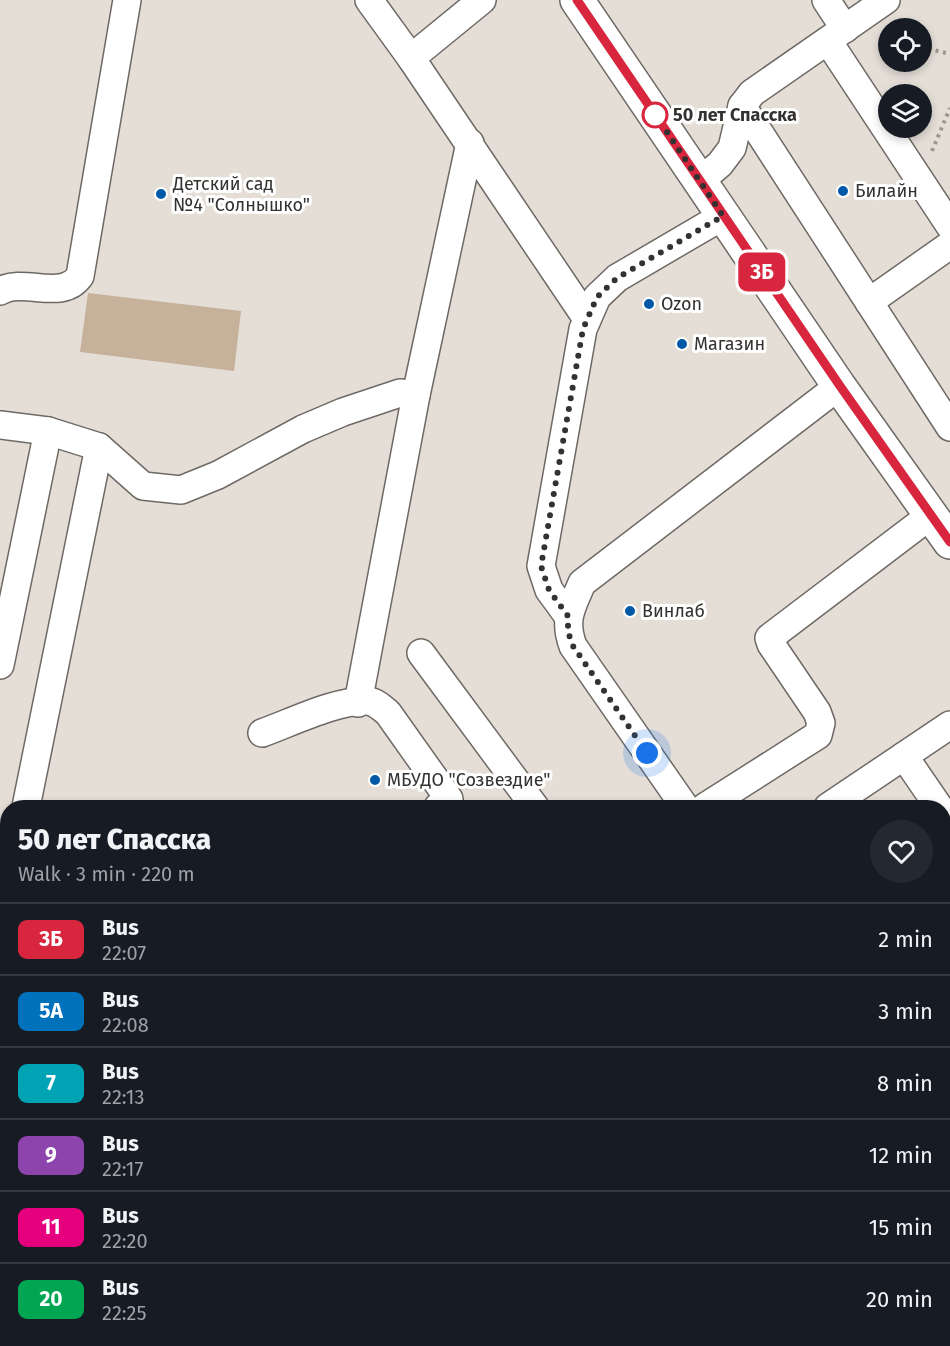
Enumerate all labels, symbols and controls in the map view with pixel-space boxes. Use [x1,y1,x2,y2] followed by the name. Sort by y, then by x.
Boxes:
[878,18,932,138] map controls
[878,18,932,72] button: locate
[878,84,932,138] button: layers
[642,102,668,128] marker: 50 лет Спасска
[673,104,797,126] place label: 50 лет Спасска
[172,173,310,216] place label: Детский сад №4 "Солнышко"
[855,180,918,202] place label: Билайн
[836,184,850,198] marker: Билайн
[154,187,168,201] marker: Детский сад №4 "Солнышко"
[735,252,789,292] line badge: 3Б
[750,259,774,285] text: 3Б
[661,293,702,315] place label: Ozon
[642,297,656,311] marker: Ozon
[694,333,765,355] place label: Магазин
[675,337,689,351] marker: Магазин
[642,600,705,622] place label: Винлаб
[623,604,637,618] marker: Винлаб
[632,738,662,768] your location
[387,769,551,791] place label: МБУДО "Созвездие"
[368,773,382,787] marker: МБУДО "Созвездие"
[870,820,933,883] button: heart
[18,823,211,856] text: 50 лет Спасска
[18,862,195,886] text: Walk · 3 min · 220 m
[102,914,139,941] text: Bus
[39,926,63,952] text: 3Б
[878,926,933,953] text: 2 min
[102,941,146,965] text: 22:07
[102,986,139,1013] text: Bus
[39,998,63,1024] text: 5А
[878,998,933,1025] text: 3 min
[102,1013,149,1037] text: 22:08
[102,1058,139,1085] text: Bus
[46,1070,56,1096] text: 7
[877,1070,933,1097] text: 8 min
[102,1085,144,1109] text: 22:13
[102,1130,139,1157] text: Bus
[45,1142,57,1168] text: 9
[869,1142,933,1169] text: 12 min
[102,1157,143,1181] text: 22:17
[102,1202,139,1229] text: Bus
[41,1214,61,1240] text: 11
[869,1214,933,1241] text: 15 min
[102,1229,148,1253] text: 22:20
[102,1274,139,1301] text: Bus
[39,1286,63,1312] text: 20
[866,1286,933,1313] text: 20 min
[102,1301,147,1325] text: 22:25

